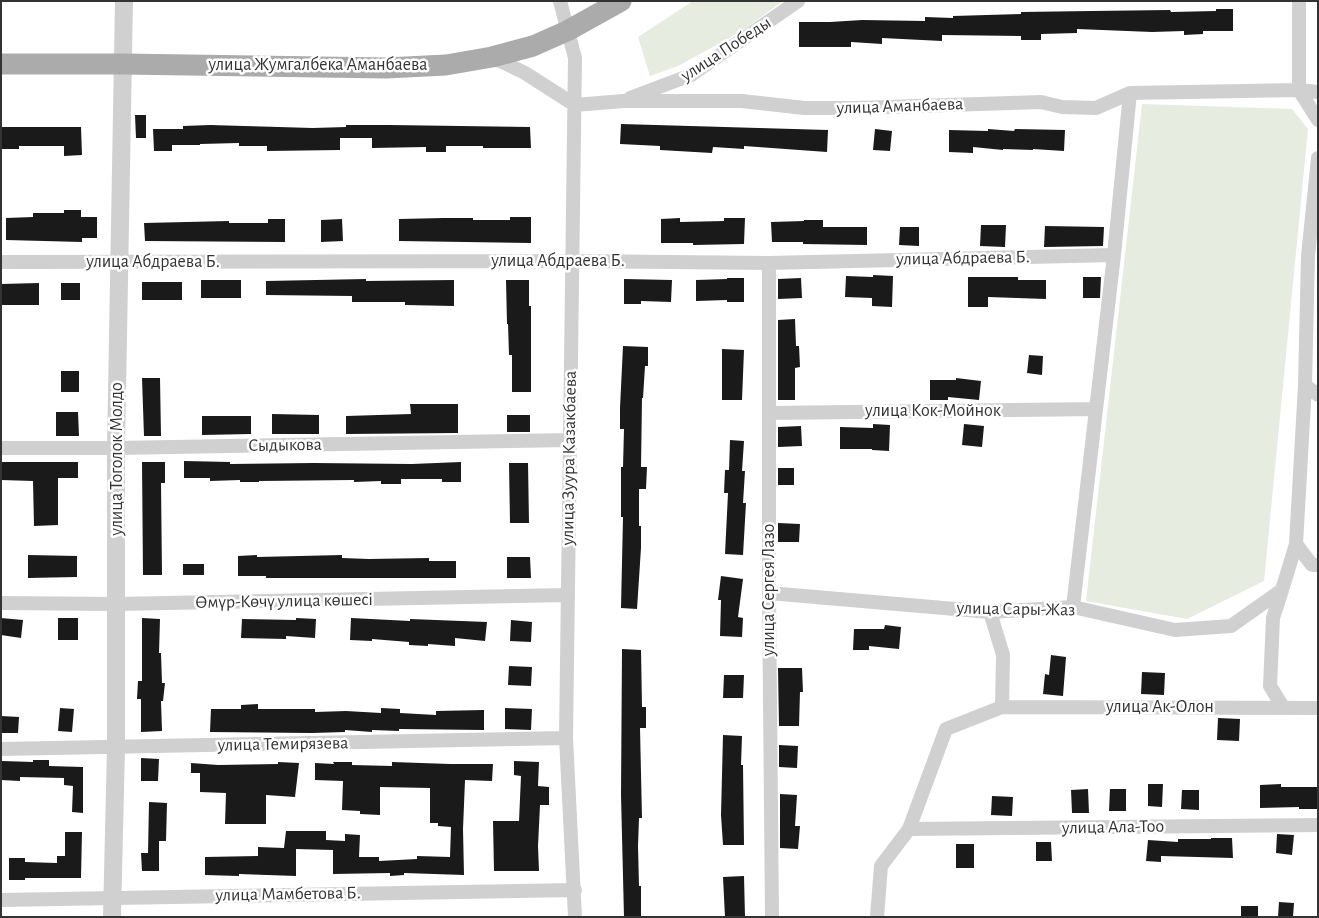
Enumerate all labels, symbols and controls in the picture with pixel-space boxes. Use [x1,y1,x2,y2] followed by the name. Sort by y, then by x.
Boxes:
[677,12,775,86] street label: улица Победы
[209,54,427,76] street label: улица Жумгалбека Аманбаева
[836,93,964,119] street label: улица Аманбаева
[896,246,1030,270] street label: улица Абдраева Б.
[491,250,625,272] street label: улица Абдраева Б.
[86,251,220,273] street label: улица Абдраева Б.
[557,370,581,546] street label: улица Зуура Казакбаева
[106,382,128,536] street label: улица Тоголок Молдо
[865,400,1001,422] street label: улица Кок-Мойнок
[248,434,322,456] street label: Сыдыкова
[758,524,780,656] street label: улица Сергея Лазо
[195,589,373,613] street label: Өмүр-Көчү улица көшесі
[956,597,1076,621] street label: улица Сары-Жаз
[1106,696,1214,718] street label: улица Ак-Олон
[217,732,349,756] street label: улица Темирязева
[1062,815,1164,839] street label: улица Ала-Тоо
[215,882,361,906] street label: улица Мамбетова Б.

